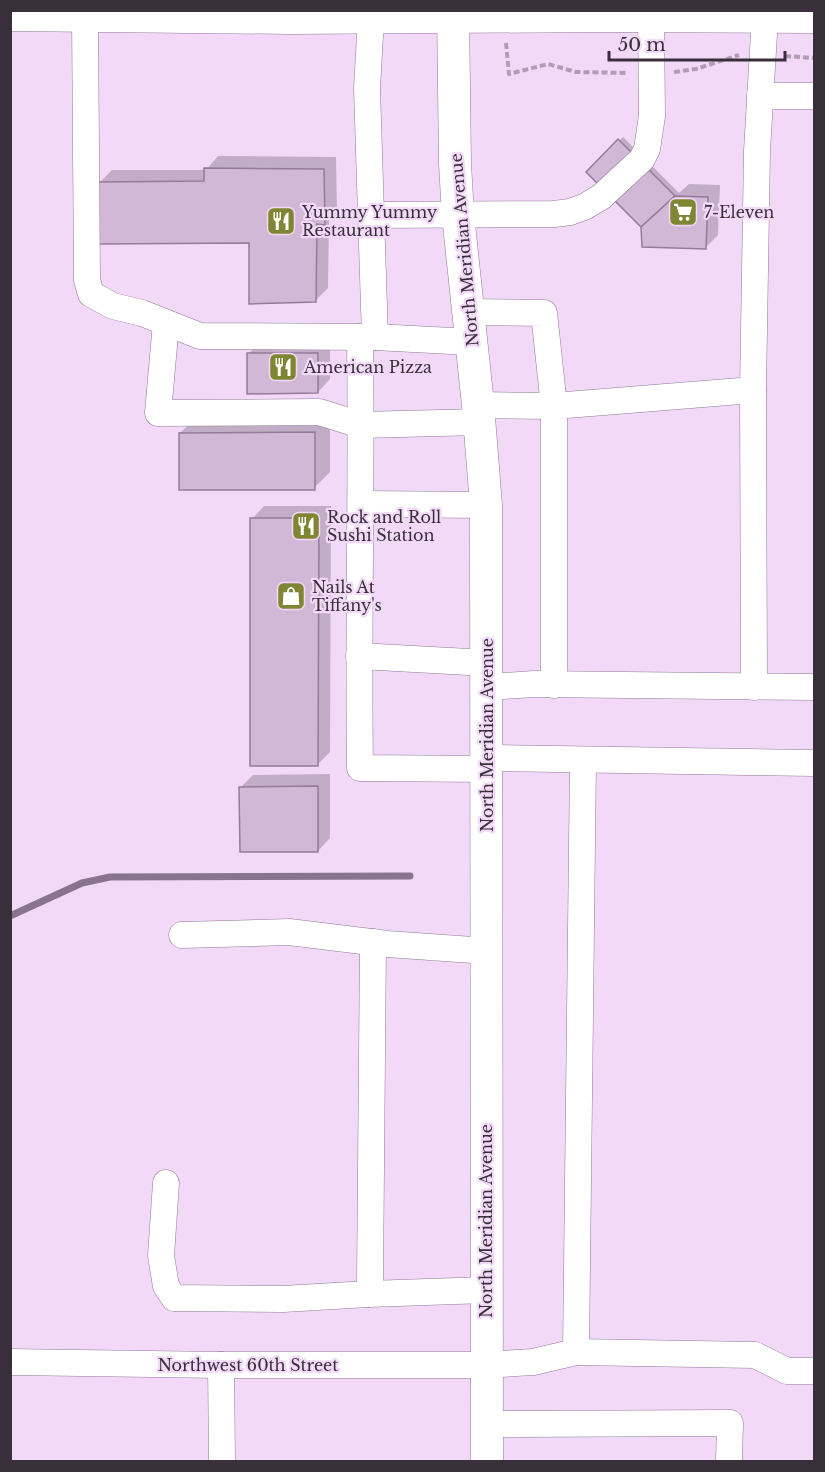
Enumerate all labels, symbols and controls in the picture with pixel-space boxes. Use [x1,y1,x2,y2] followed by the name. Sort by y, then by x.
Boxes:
[609,24,784,62] scale bar
[618,34,666,56] text: 50 m
[446,152,482,348] street label: North Meridian Avenue
[667,196,699,228] supermarket icon: 7-Eleven
[301,202,438,240] place label: Yummy Yummy Restaurant
[704,202,774,222] place label: 7-Eleven
[265,205,297,237] restaurant icon: Yummy Yummy Restaurant
[267,351,299,383] restaurant icon: American Pizza
[303,357,432,377] place label: American Pizza
[327,507,441,545] place label: Rock and Roll Sushi Station
[290,510,322,542] restaurant icon: Rock and Roll Sushi Station
[312,577,382,615] place label: Nails At Tiffany's
[275,580,307,612] shop icon: Nails At Tiffany's
[477,638,497,832] street label: North Meridian Avenue
[476,1124,496,1318] street label: North Meridian Avenue
[158,1355,338,1375] street label: Northwest 60th Street

